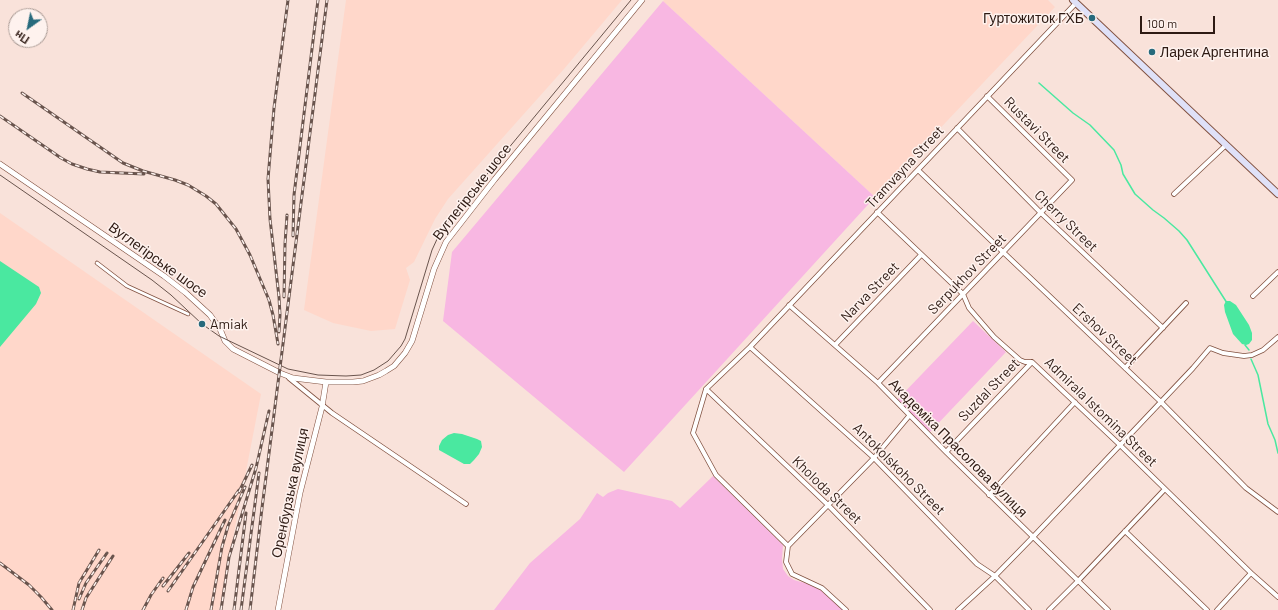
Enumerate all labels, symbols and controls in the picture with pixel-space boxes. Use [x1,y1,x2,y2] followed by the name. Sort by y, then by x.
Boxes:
[8,8,48,48] north arrow
[1142,8,1217,34] scale bar
[983,10,1084,26] place label: Гуртожиток ГХБ
[1087,13,1097,23] marker: Гуртожиток ГХБ
[1147,16,1177,30] text: 100 m
[12,28,31,47] text: Пн
[1160,44,1269,60] place label: Ларек Аргентина
[1147,47,1157,57] marker: Ларек Аргентина
[1001,94,1073,166] street label: Rustavi Street
[862,122,948,212] street label: Tramvayna Street
[429,140,515,244] street label: Вуглегірське шосе
[1031,187,1101,255] street label: Cherry Street
[105,219,211,301] street label: Вуглегірське шосе
[924,230,1010,318] street label: Serpukhov Street
[837,259,903,325] street label: Narva Street
[1069,300,1141,368] street label: Ershov Street
[210,316,248,332] place label: Amiak
[197,319,207,329] marker: Amiak
[1041,354,1161,470] street label: Admirala Istomina Street
[955,355,1023,425] street label: Suzdal Street
[885,375,1031,521] street label: Академіка Прасолова вулиця
[849,419,949,519] street label: Antokolskoho Street
[268,426,312,560] street label: Оренбурзька вулиця
[789,453,865,527] street label: Kholoda Street

